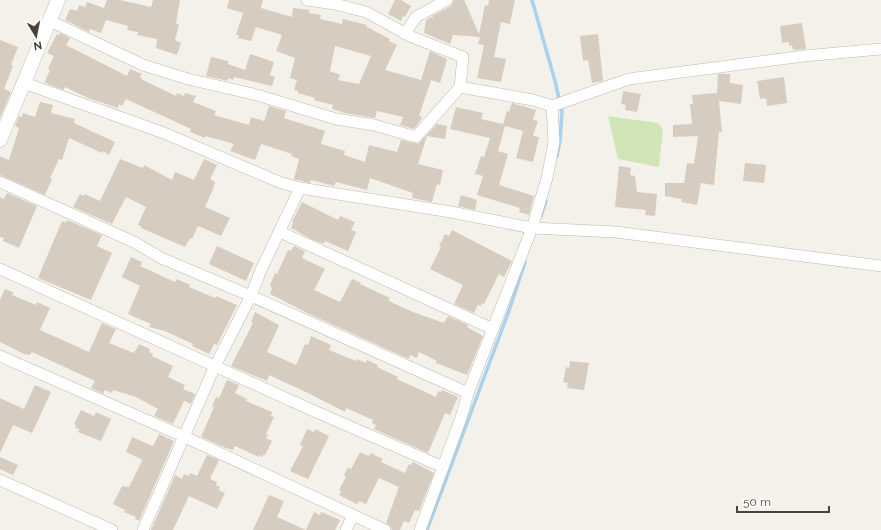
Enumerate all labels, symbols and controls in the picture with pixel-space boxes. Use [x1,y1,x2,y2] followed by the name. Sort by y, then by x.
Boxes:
[16,16,56,56] north arrow
[32,38,43,52] text: N
[737,488,829,514] scale bar
[743,495,771,509] text: 50 m

